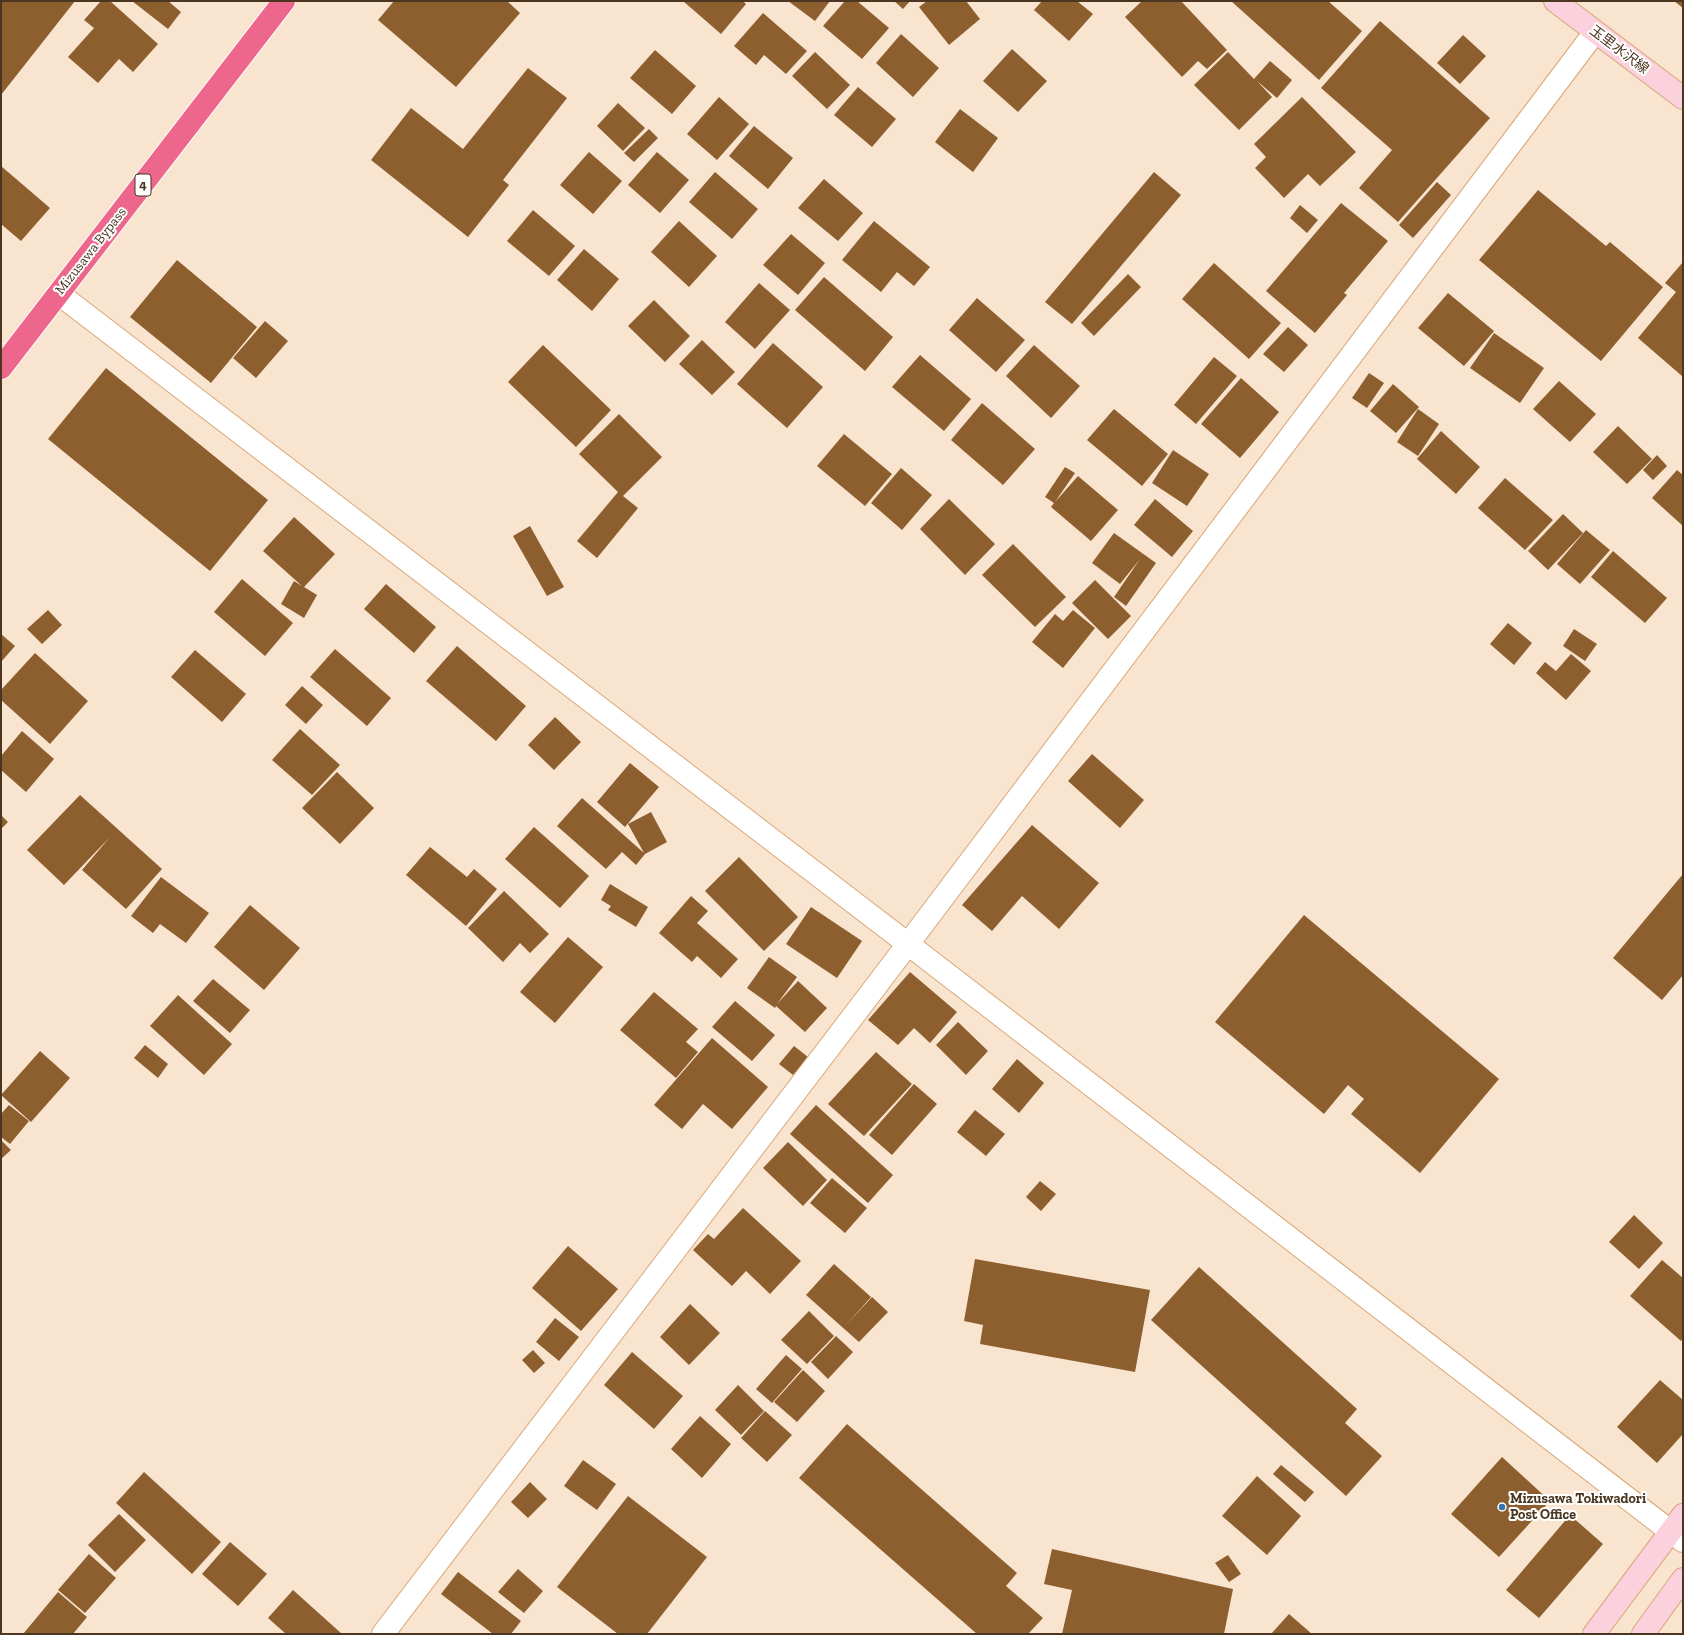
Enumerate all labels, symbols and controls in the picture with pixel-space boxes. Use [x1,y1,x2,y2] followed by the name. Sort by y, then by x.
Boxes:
[1586,22,1652,78] street label: 玉里水沢線
[135,174,151,196] road number: 4
[52,204,130,298] street label: Mizusawa Bypass
[1510,1491,1646,1524] place label: Mizusawa Tokiwadori Post Office
[1497,1502,1507,1512] marker: Mizusawa Tokiwadori Post Office

